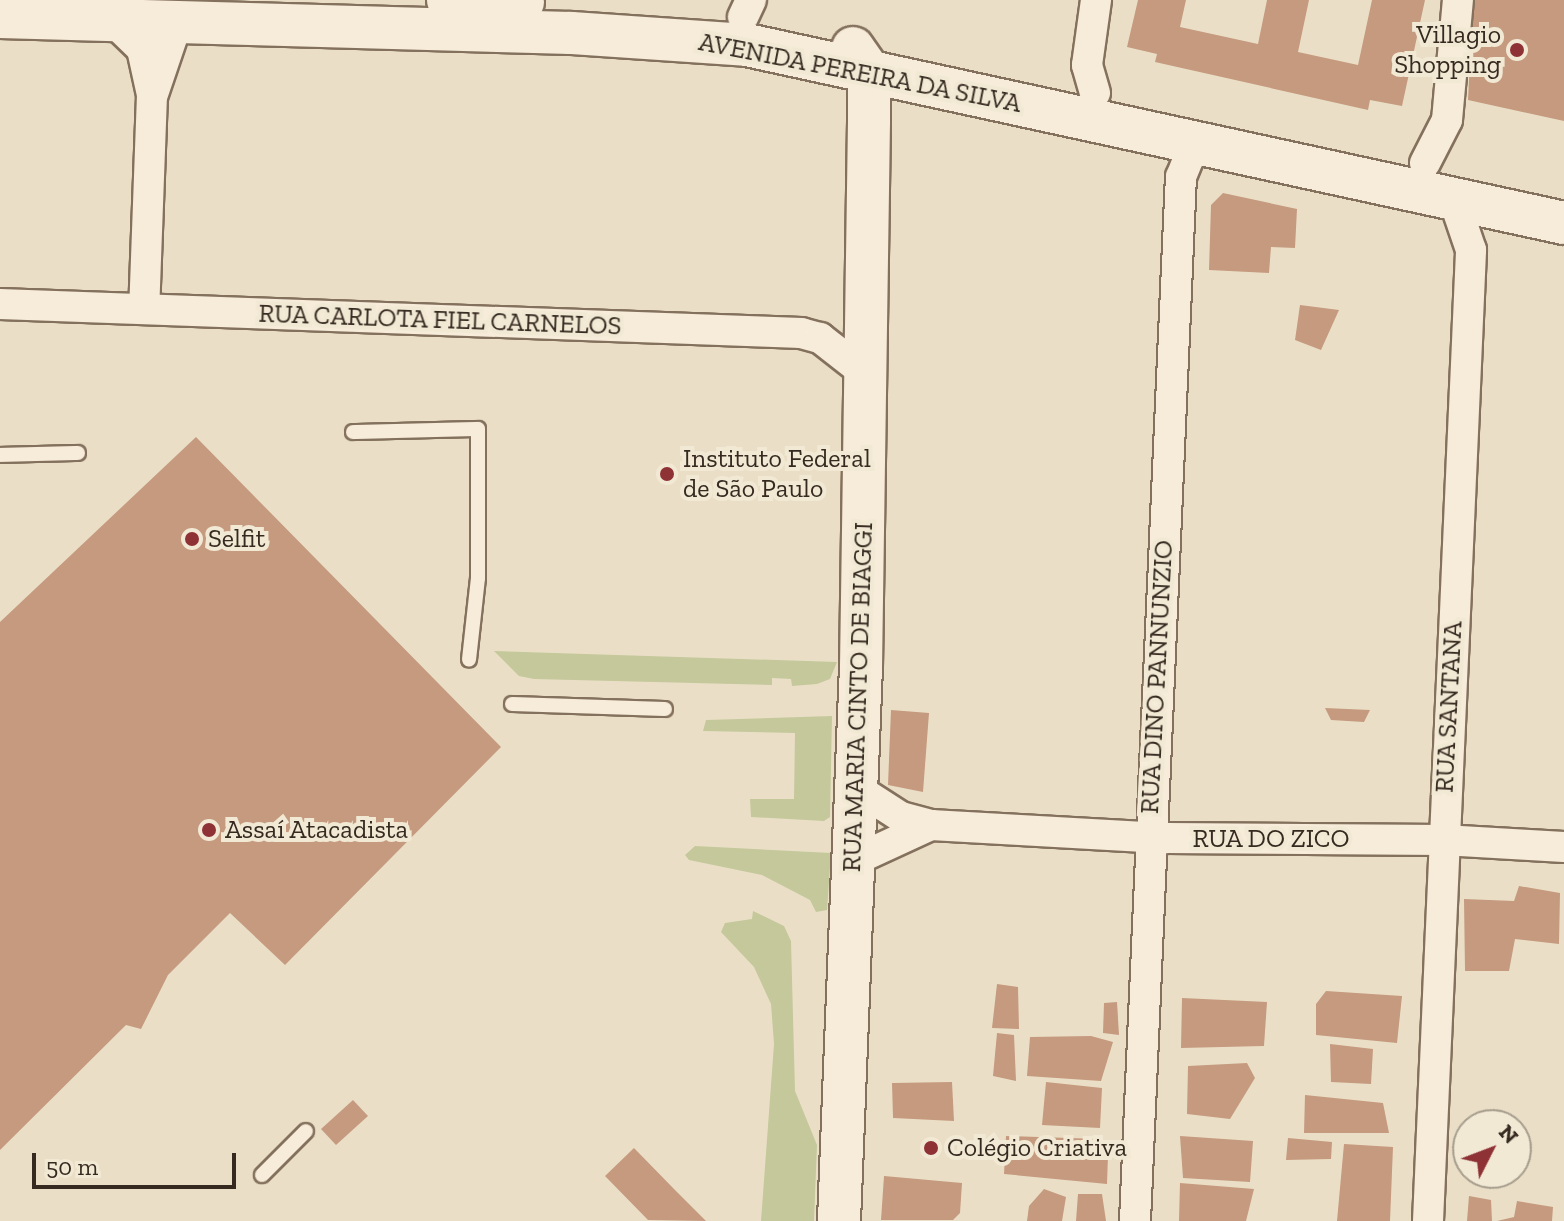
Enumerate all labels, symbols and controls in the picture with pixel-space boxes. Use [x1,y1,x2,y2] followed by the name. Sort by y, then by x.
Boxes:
[1394,19,1501,80] place label: Villagio Shopping
[695,26,1025,120] street label: AVENIDA PEREIRA DA SILVA
[1508,41,1526,59] marker: Villagio Shopping
[257,298,623,342] street label: RUA CARLOTA FIEL CARNELOS
[683,443,871,504] place label: Instituto Federal de São Paulo
[658,465,676,483] marker: Instituto Federal de São Paulo
[836,521,880,873] street label: RUA MARIA CINTO DE BIAGGI
[208,523,265,555] place label: Selfit
[183,530,201,548] marker: Selfit
[1134,539,1180,815] street label: RUA DINO PANNUNZIO
[1429,620,1469,794] street label: RUA SANTANA
[225,814,409,846] place label: Assaí Atacadista
[200,821,218,839] marker: Assaí Atacadista
[1192,823,1350,855] street label: RUA DO ZICO
[1452,1109,1532,1189] north arrow
[1493,1119,1524,1149] text: N
[947,1132,1127,1164] place label: Colégio Criativa
[36,1137,240,1187] scale bar
[922,1139,940,1157] marker: Colégio Criativa
[46,1152,98,1181] text: 50 m

